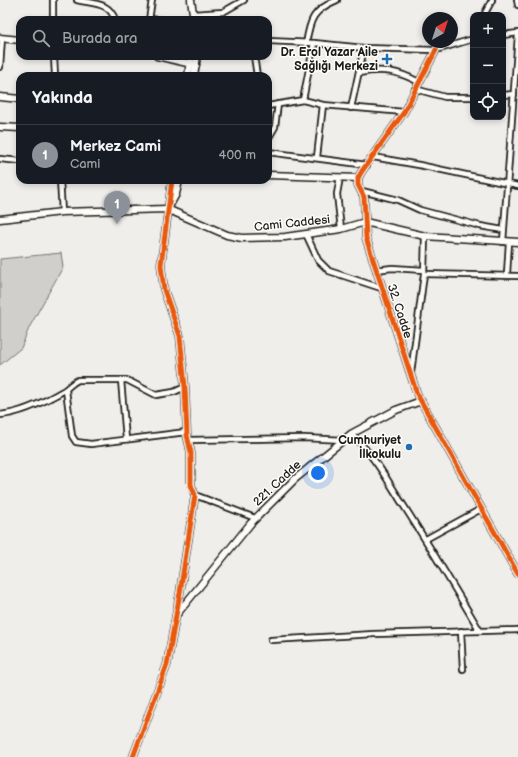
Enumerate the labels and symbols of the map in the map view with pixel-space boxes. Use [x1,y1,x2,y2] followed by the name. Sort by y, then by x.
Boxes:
[422,12,458,48] north arrow
[281,45,378,74] place label: Dr. Erol Yazar Aile Sağlığı Merkezi
[381,53,393,65] marker: Dr. Erol Yazar Aile Sağlığı Merkezi
[104,191,130,224] pin: 1
[253,212,331,235] street label: Cami Caddesi
[384,282,415,340] street label: 32. Cadde
[338,433,401,462] place label: Cumhuriyet İlkokulu
[404,442,414,452] marker: Cumhuriyet İlkokulu
[250,457,305,509] street label: 221. Cadde
[308,463,328,483] your location

